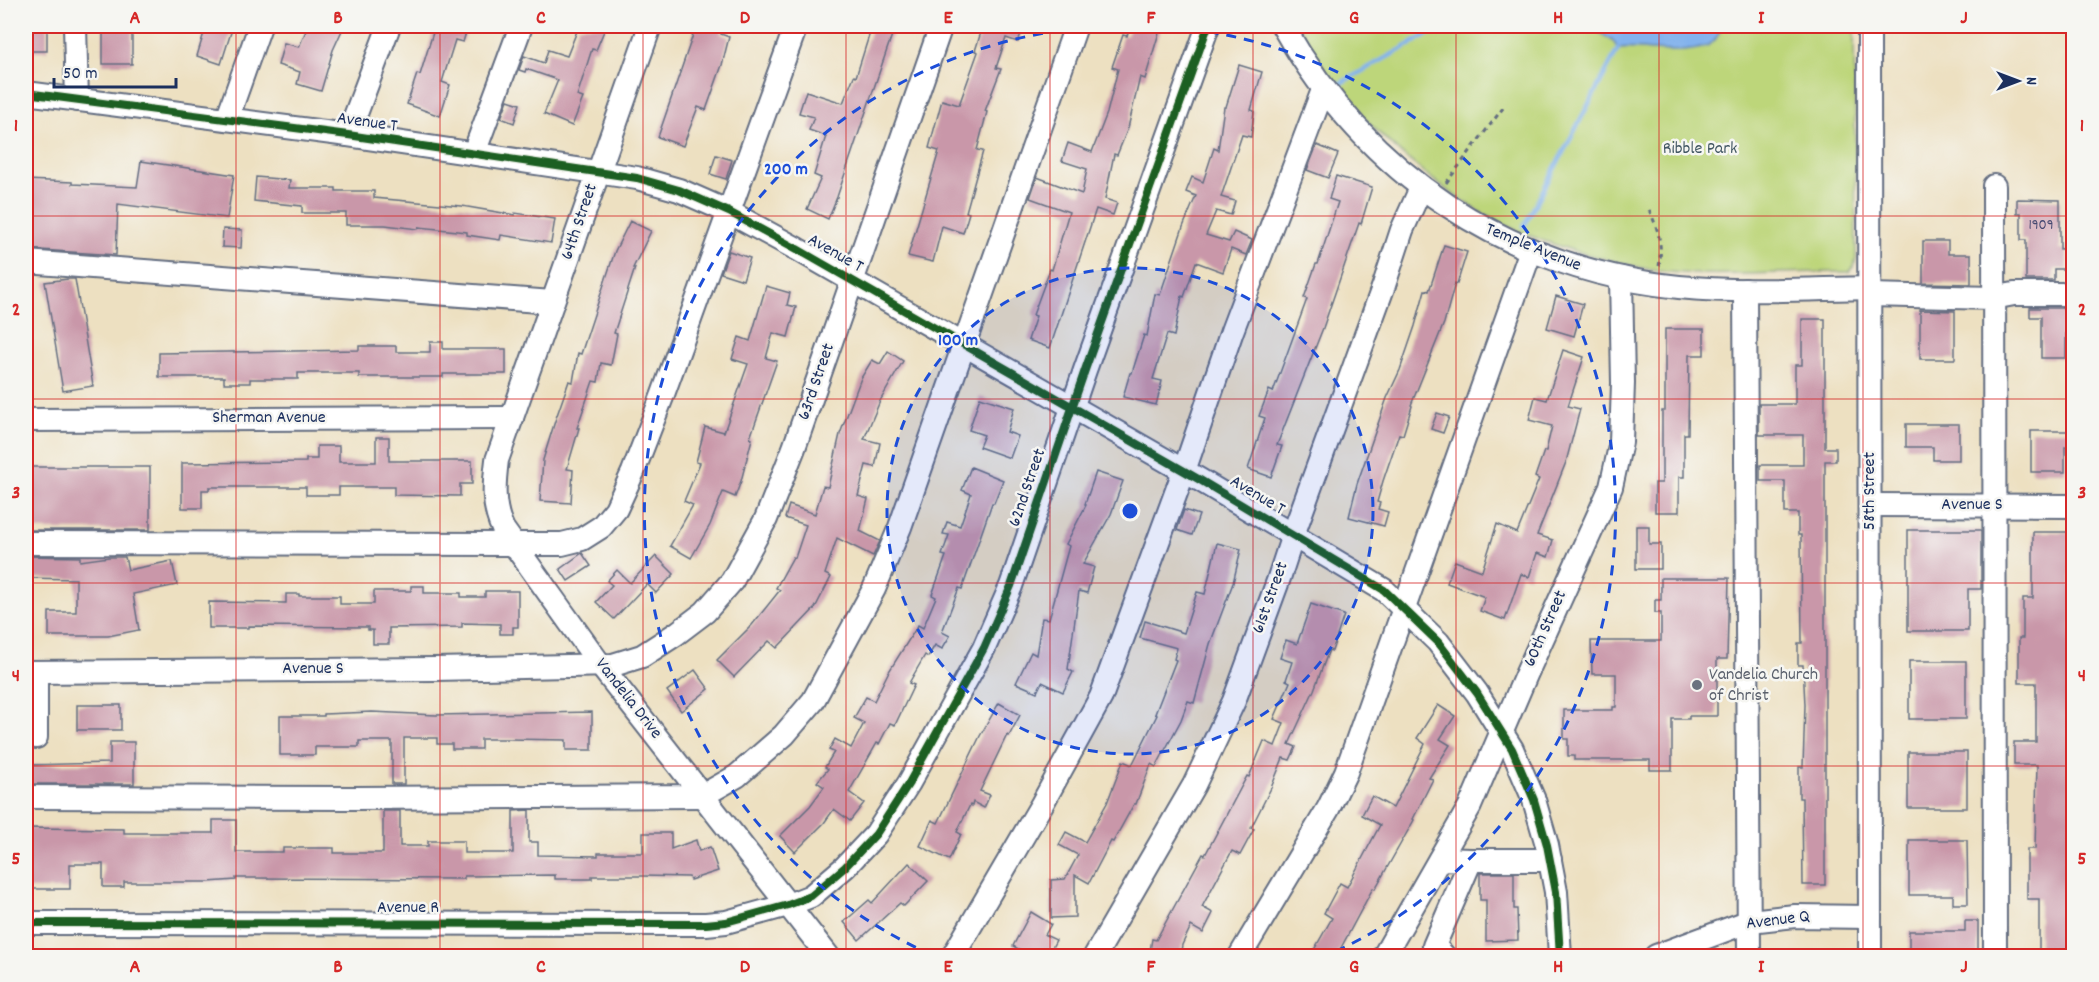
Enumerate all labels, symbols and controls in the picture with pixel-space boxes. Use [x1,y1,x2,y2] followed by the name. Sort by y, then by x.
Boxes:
[130,5,141,33] text: A
[333,5,343,33] text: B
[536,5,546,33] text: C
[740,5,751,33] text: D
[943,5,953,33] text: E
[1147,5,1157,33] text: F
[1349,5,1359,33] text: G
[1553,5,1563,33] text: H
[1758,5,1765,33] text: I
[1960,5,1968,33] text: J
[54,51,176,89] scale bar
[1988,51,2048,111] north arrow
[63,62,98,87] text: 50 m
[2019,77,2042,85] text: N
[335,106,399,140] street label: Avenue T
[14,113,18,141] text: 1
[2080,113,2084,141] text: 1
[1663,137,1737,162] park label: Ribble Park
[764,158,808,183] text: 200 m
[555,180,605,263] street label: 64th Street
[2028,215,2054,237] house number: 1909
[1481,217,1585,279] street label: Temple Avenue
[803,228,867,280] street label: Avenue T
[12,297,20,325] text: 2
[2078,297,2086,325] text: 2
[938,329,978,354] text: 100 m
[792,340,842,424] street label: 63rd Street
[212,406,326,431] street label: Sherman Avenue
[1003,445,1053,531] street label: 62nd Street
[1858,451,1883,530] street label: 58th Street
[1225,470,1289,522] street label: Avenue T
[12,480,20,508] text: 3
[2078,480,2086,508] text: 3
[1941,493,2003,518] street label: Avenue S
[1120,501,1140,521] centre of rings
[1246,558,1296,637] street label: 61st Street
[1518,586,1574,671] street label: 60th Street
[588,653,668,745] street label: Vandelia Drive
[282,657,344,682] street label: Avenue S
[12,663,20,691] text: 4
[1709,663,1818,709] place label: Vandelia Church of Christ
[2078,663,2086,691] text: 4
[1690,678,1704,692] marker: Vandelia Church of Christ
[11,846,21,874] text: 5
[2077,846,2087,874] text: 5
[377,896,439,921] street label: Avenue R
[1745,905,1811,937] street label: Avenue Q
[130,954,141,982] text: A
[333,954,343,982] text: B
[536,954,546,982] text: C
[740,954,751,982] text: D
[943,954,953,982] text: E
[1147,954,1157,982] text: F
[1349,954,1359,982] text: G
[1553,954,1563,982] text: H
[1758,954,1765,982] text: I
[1960,954,1968,982] text: J

